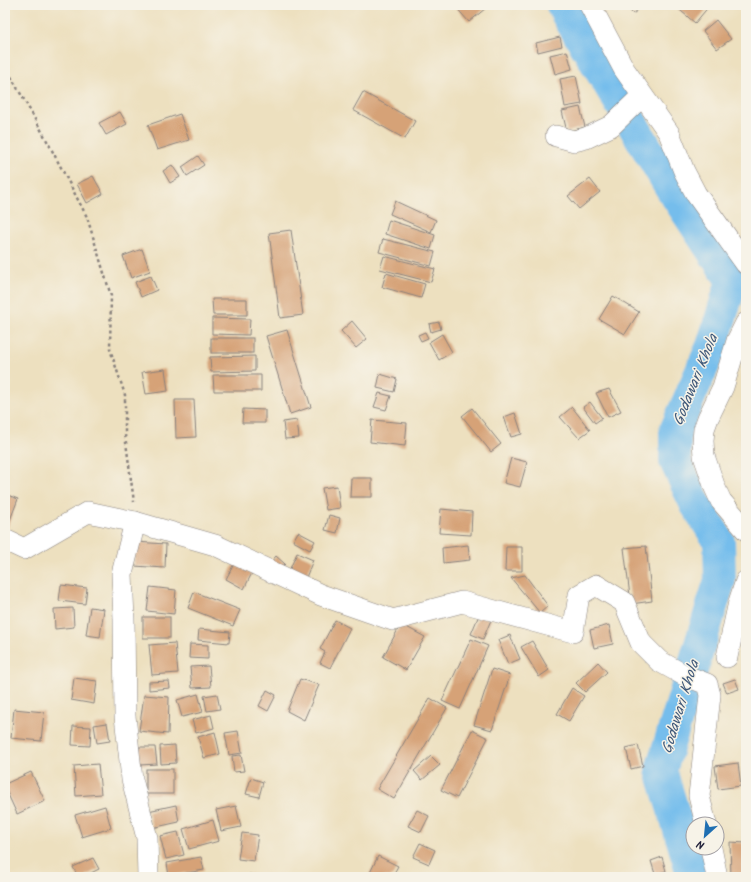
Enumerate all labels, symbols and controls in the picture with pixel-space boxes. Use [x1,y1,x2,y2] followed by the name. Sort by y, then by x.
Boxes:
[667,330,726,429] water label: Godawari Khola
[655,656,707,757] water label: Godawari Khola
[685,816,725,856] north arrow
[694,834,708,854] text: N

